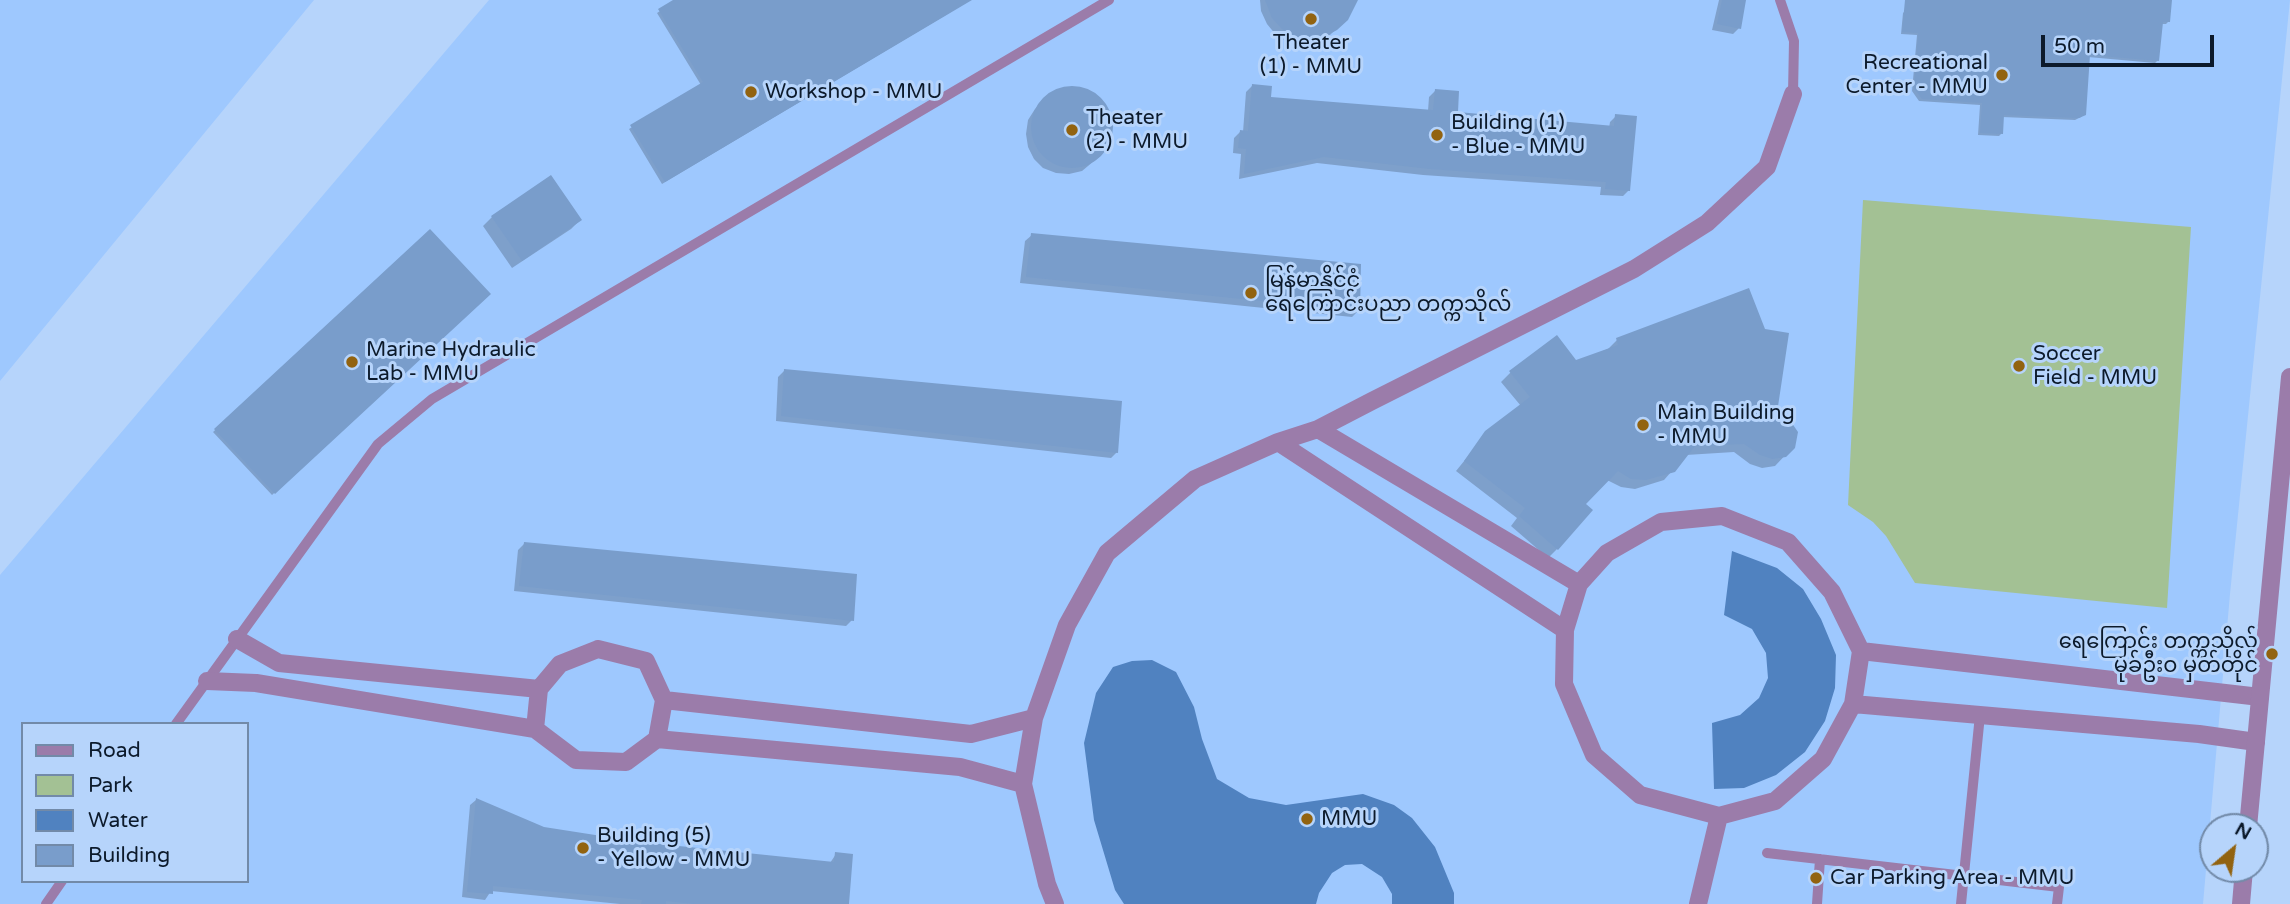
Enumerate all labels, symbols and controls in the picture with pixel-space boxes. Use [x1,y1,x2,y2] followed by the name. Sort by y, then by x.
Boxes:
[1303,11,1319,27] marker: Theater (1) - MMU
[2045,21,2218,65] scale bar
[1260,30,1362,80] place label: Theater (1) - MMU
[2054,34,2105,59] text: 50 m
[1846,50,1988,100] place label: Recreational Center - MMU
[1994,67,2010,83] marker: Recreational Center - MMU
[765,79,942,105] place label: Workshop - MMU
[743,84,759,100] marker: Workshop - MMU
[1086,105,1188,155] place label: Theater (2) - MMU
[1451,110,1585,160] place label: Building (1) - Blue - MMU
[1064,122,1080,138] marker: Theater (2) - MMU
[1429,127,1445,143] marker: Building (1) - Blue - MMU
[1265,268,1511,318] place label: မြန်မာနိုင်ငံ ရေကြောင်းပညာ တက္ကသိုလ်
[1243,285,1259,301] marker: မြန်မာနိုင်ငံ ရေကြောင်းပညာ တက္ကသိုလ်
[366,337,536,387] place label: Marine Hydraulic Lab - MMU
[2033,341,2157,391] place label: Soccer Field - MMU
[344,354,360,370] marker: Marine Hydraulic Lab - MMU
[2011,358,2027,374] marker: Soccer Field - MMU
[1657,400,1795,450] place label: Main Building - MMU
[1635,417,1651,433] marker: Main Building - MMU
[2059,629,2258,679] place label: ရေကြောင်း တက္ကသိုလ် မုခ်ဦးဝ မှတ်တိုင်
[2264,646,2280,662] marker: ရေကြောင်း တက္ကသိုလ် မုခ်ဦးဝ မှတ်တိုင်
[21,722,248,883] legend
[88,738,141,763] text: Road
[88,773,133,798] text: Park
[1321,806,1377,832] place label: MMU
[88,808,148,833] text: Water
[1299,811,1315,827] marker: MMU
[2199,813,2269,883] north arrow
[2231,818,2255,845] text: N
[597,823,750,873] place label: Building (5) - Yellow - MMU
[575,840,591,856] marker: Building (5) - Yellow - MMU
[88,843,170,868] text: Building
[1830,865,2074,891] place label: Car Parking Area - MMU
[1808,870,1824,886] marker: Car Parking Area - MMU

